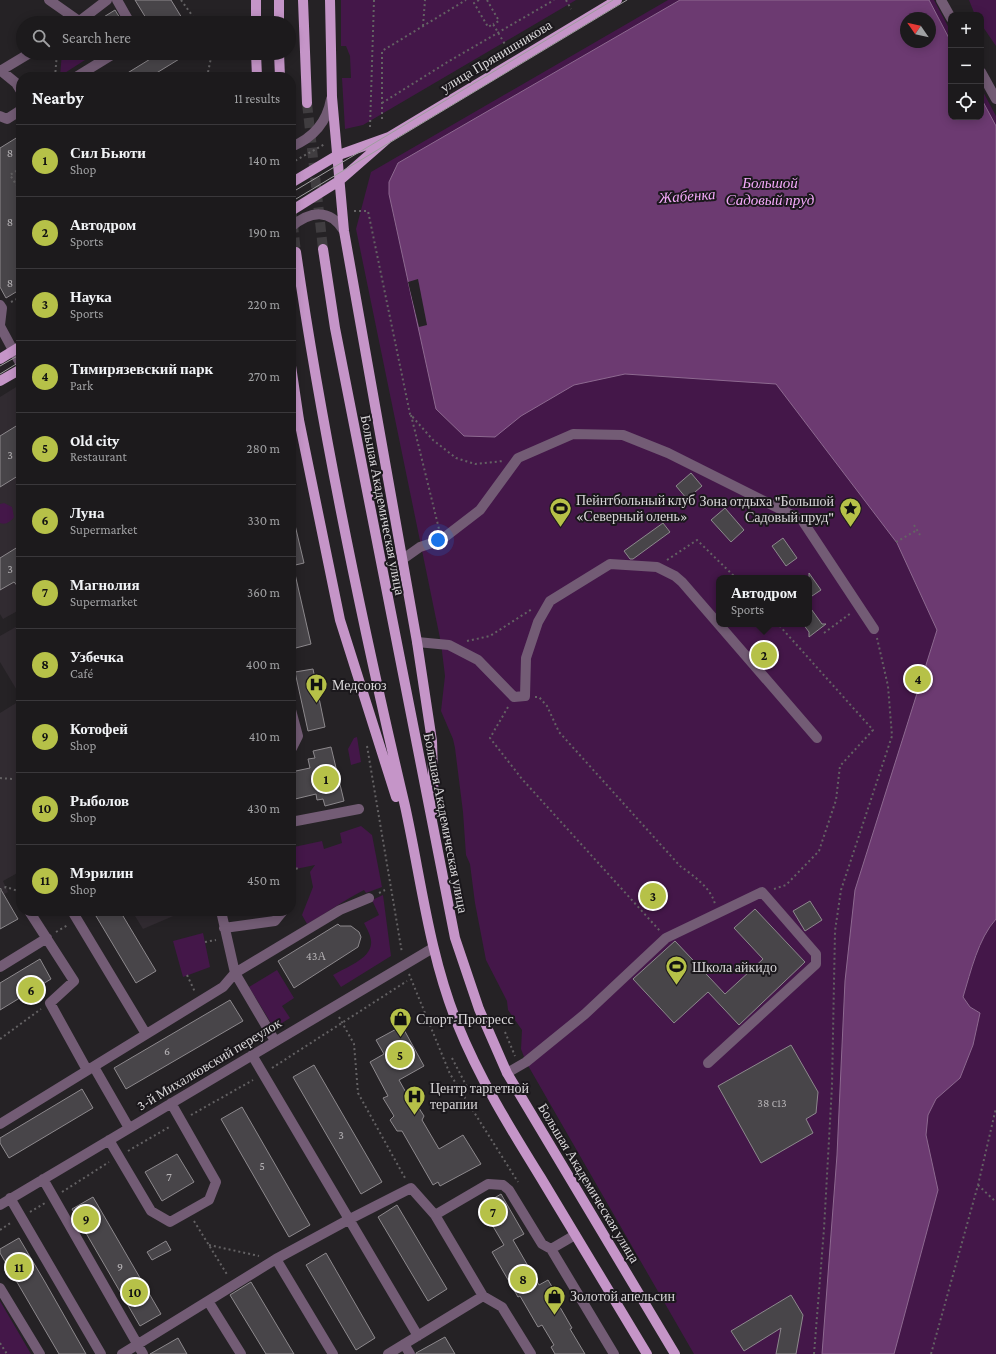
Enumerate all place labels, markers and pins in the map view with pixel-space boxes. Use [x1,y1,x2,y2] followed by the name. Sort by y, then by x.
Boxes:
[576,492,695,524] place label: Пейнтбольный клуб «Северный олень»
[699,493,834,525] place label: Зона отдыха "Большой Садовый пруд"
[548,495,574,528] sports icon: Пейнтбольный клуб «Северный олень»
[837,496,863,529] place icon: Зона отдыха "Большой Садовый пруд"
[751,640,777,670] pin: 2
[905,664,931,694] pin: 4
[303,672,329,705] hospital icon: Медсоюз
[332,677,387,693] place label: Медсоюз
[313,764,339,794] pin: 1
[640,881,666,911] pin: 3
[664,954,690,987] sports icon: Школа айкидо
[692,959,777,975] place label: Школа айкидо
[18,975,44,1005] pin: 6
[387,1006,413,1039] shop icon: Спорт-Прогресс
[416,1011,514,1027] place label: Спорт-Прогресс
[387,1040,413,1070] pin: 5
[430,1080,530,1112] place label: Центр таргетной терапии
[401,1083,427,1116] hospital icon: Центр таргетной терапии
[480,1197,506,1227] pin: 7
[73,1204,99,1234] pin: 9
[6,1252,32,1282] pin: 11
[510,1264,536,1294] pin: 8
[122,1277,148,1307] pin: 10
[542,1283,568,1316] shop icon: Золотой апельсин
[570,1288,675,1304] place label: Золотой апельсин

